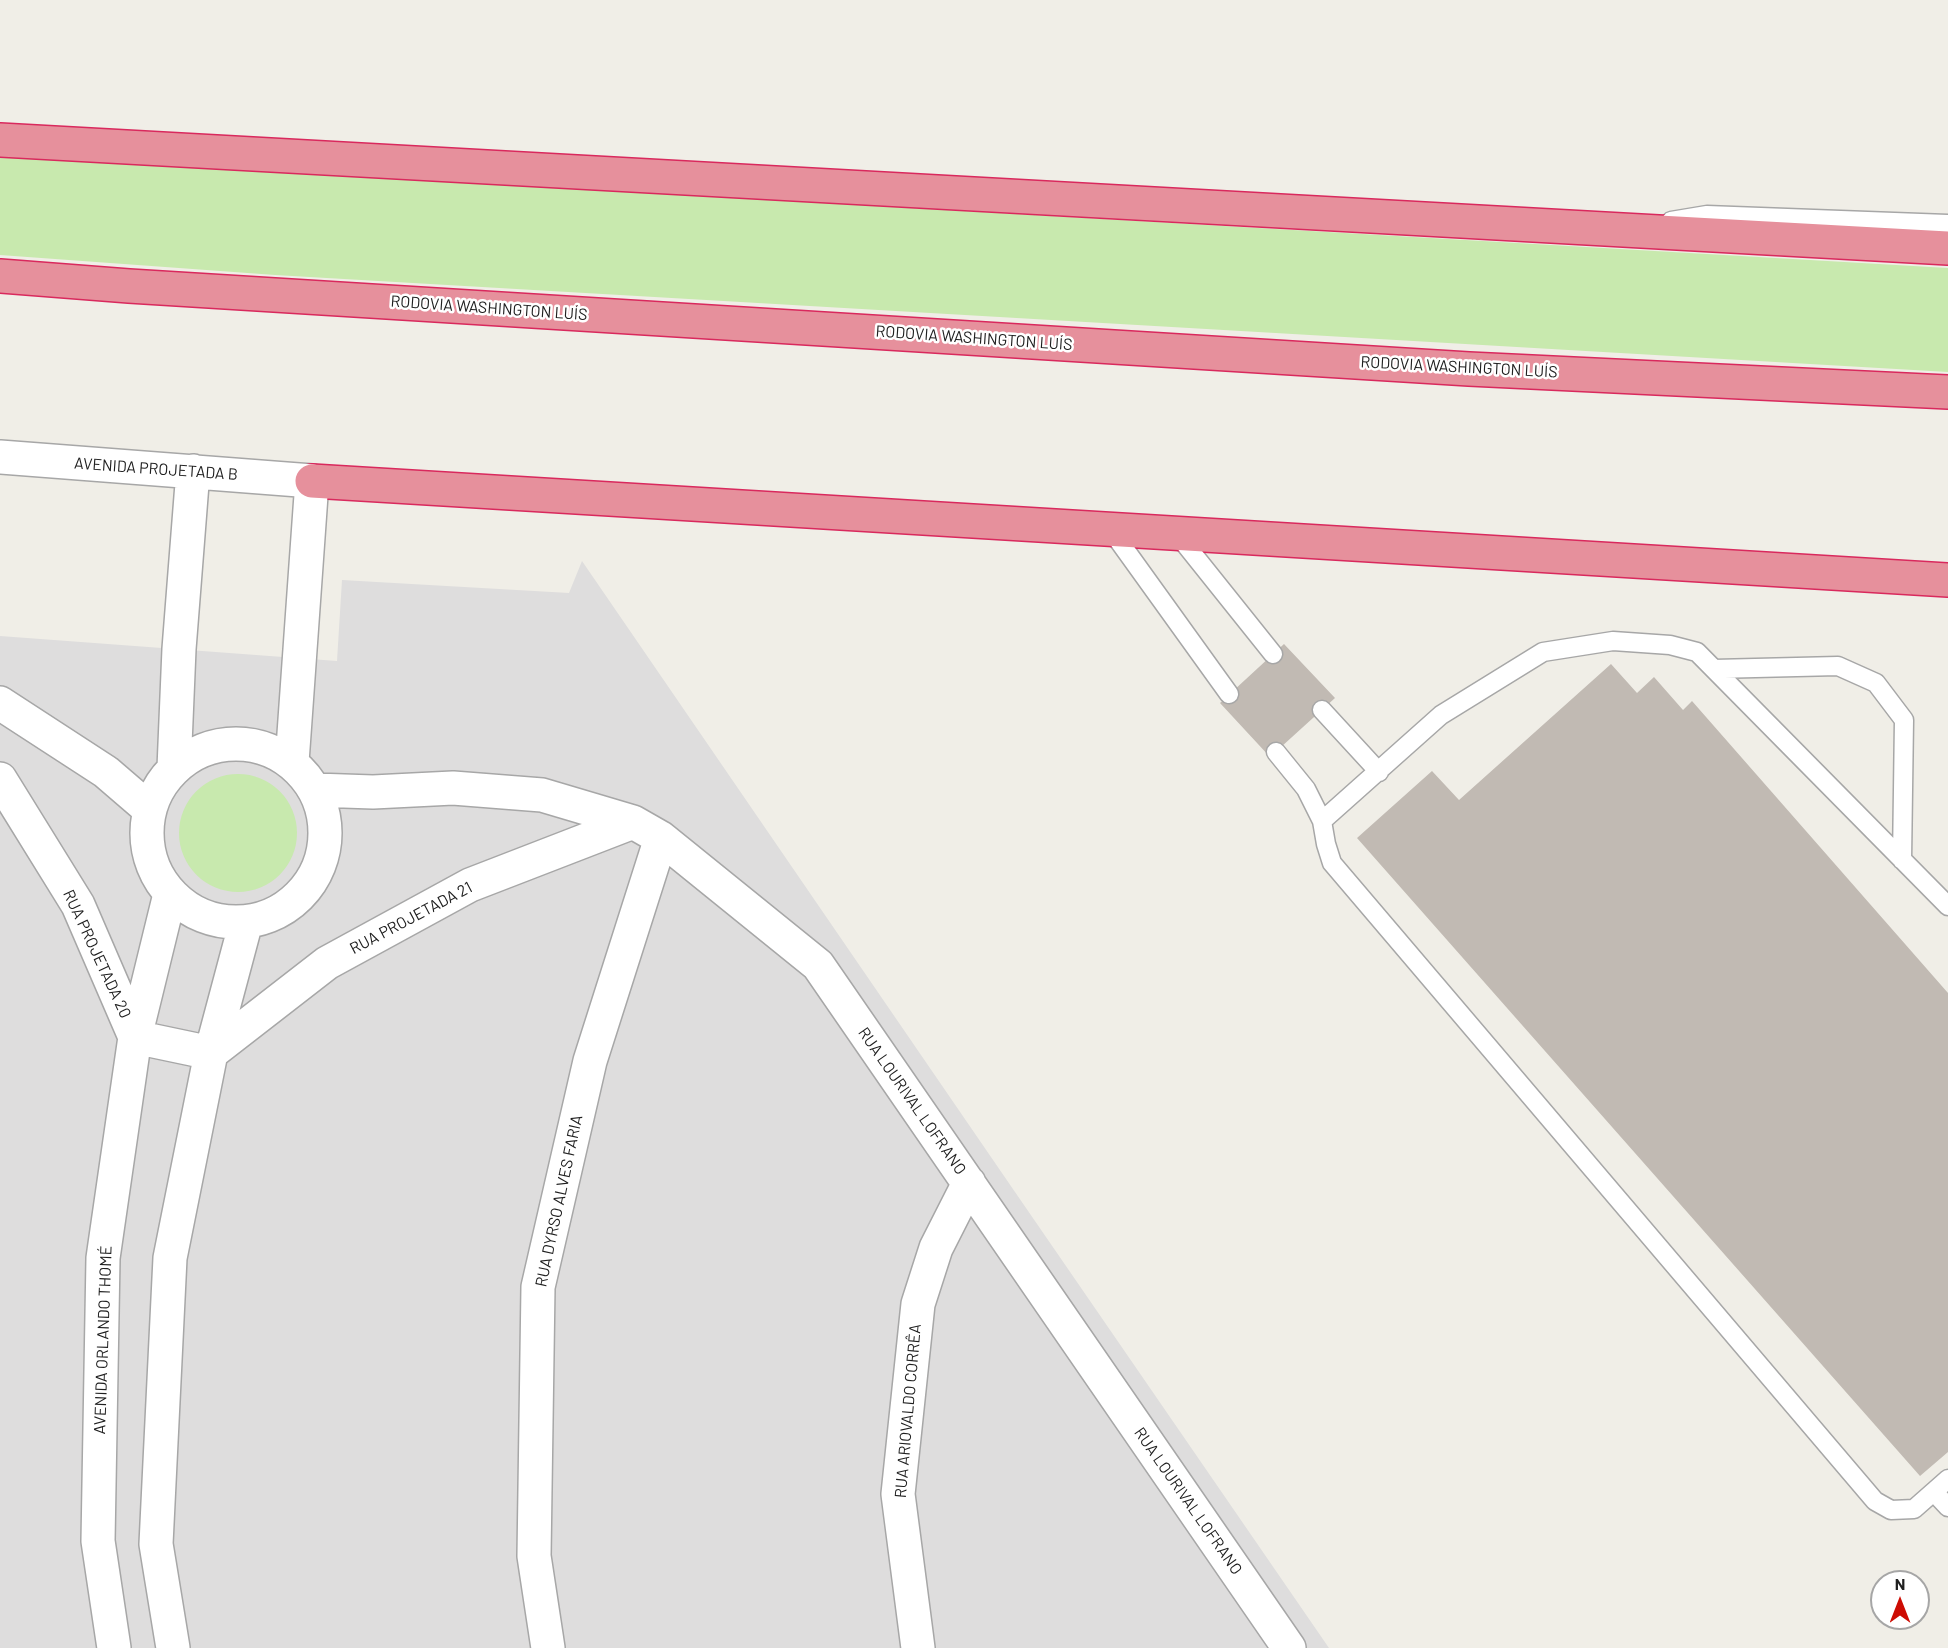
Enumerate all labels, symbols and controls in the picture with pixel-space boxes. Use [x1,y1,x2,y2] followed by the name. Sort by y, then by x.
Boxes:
[390,292,588,324] street label: RODOVIA WASHINGTON LUÍS
[875,322,1073,354] street label: RODOVIA WASHINGTON LUÍS
[1360,352,1558,382] street label: RODOVIA WASHINGTON LUÍS
[73,454,239,484] street label: AVENIDA PROJETADA B
[347,878,475,958] street label: RUA PROJETADA 21
[59,887,135,1021] street label: RUA PROJETADA 20
[854,1024,970,1178] street label: RUA LOURIVAL LOFRANO
[531,1113,587,1289] street label: RUA DYRSO ALVES FARIA
[90,1245,116,1435] street label: AVENIDA ORLANDO THOMÉ
[891,1323,925,1499] street label: RUA ARIOVALDO CORRÊA
[1130,1424,1246,1578] street label: RUA LOURIVAL LOFRANO
[1870,1570,1930,1630] north arrow
[1895,1574,1905,1593] text: N

